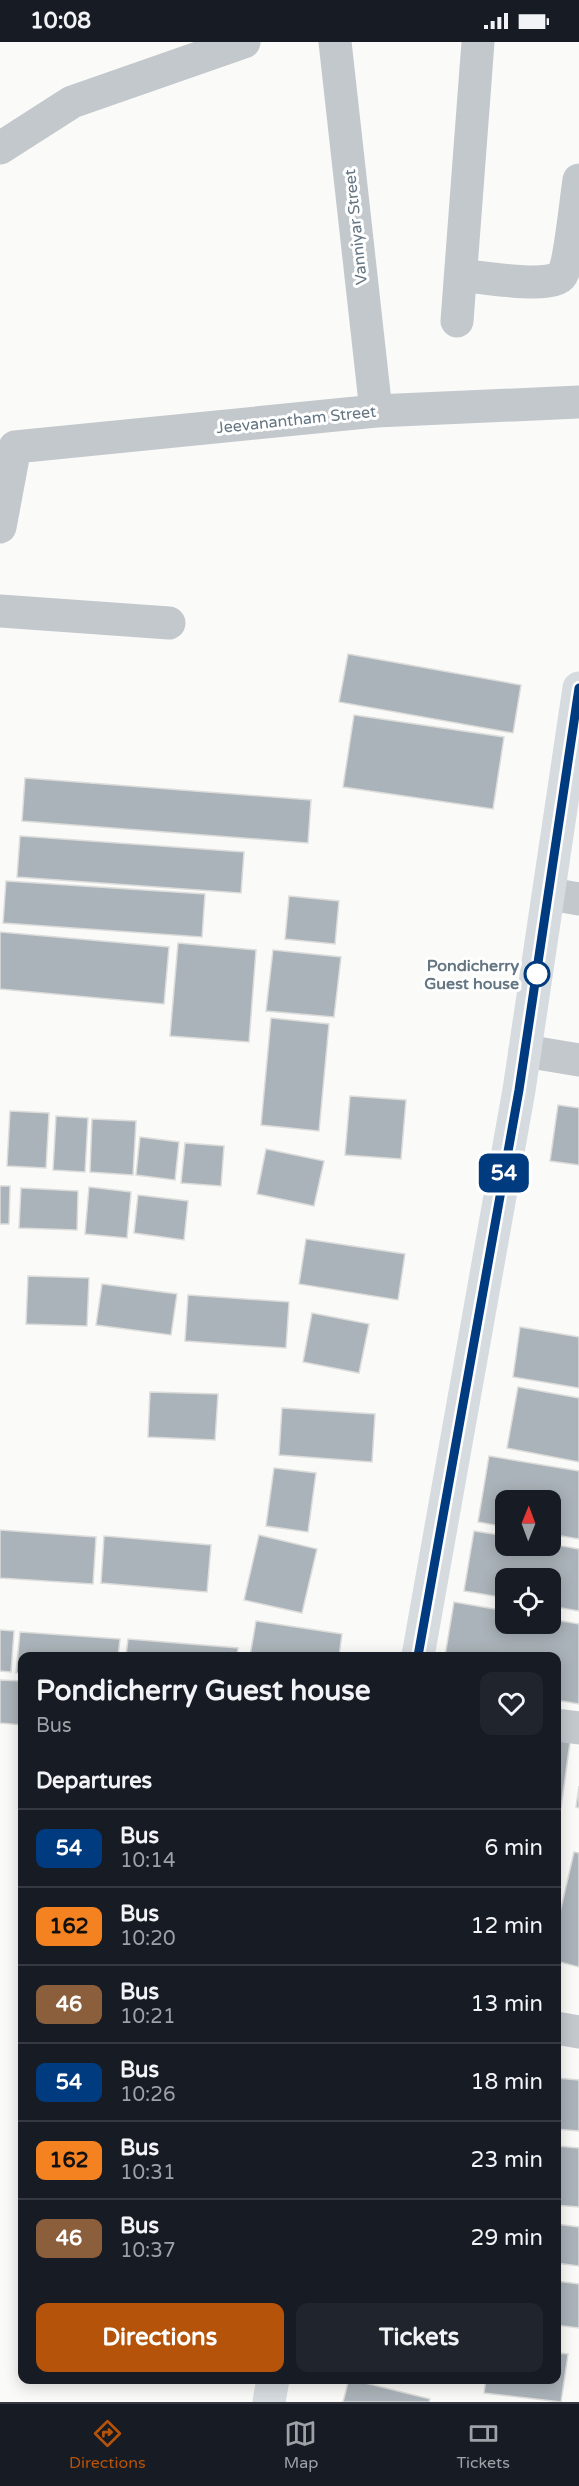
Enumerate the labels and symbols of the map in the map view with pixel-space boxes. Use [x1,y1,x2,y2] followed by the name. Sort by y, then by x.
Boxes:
[340,168,372,286] street label: Vanniyar Street
[215,402,377,438] street label: Jeevanantham Street
[424,956,519,994] place label: Pondicherry Guest house
[524,961,550,987] marker: Pondicherry Guest house
[477,1154,531,1192] line badge: 54
[495,1490,561,1556] north arrow

